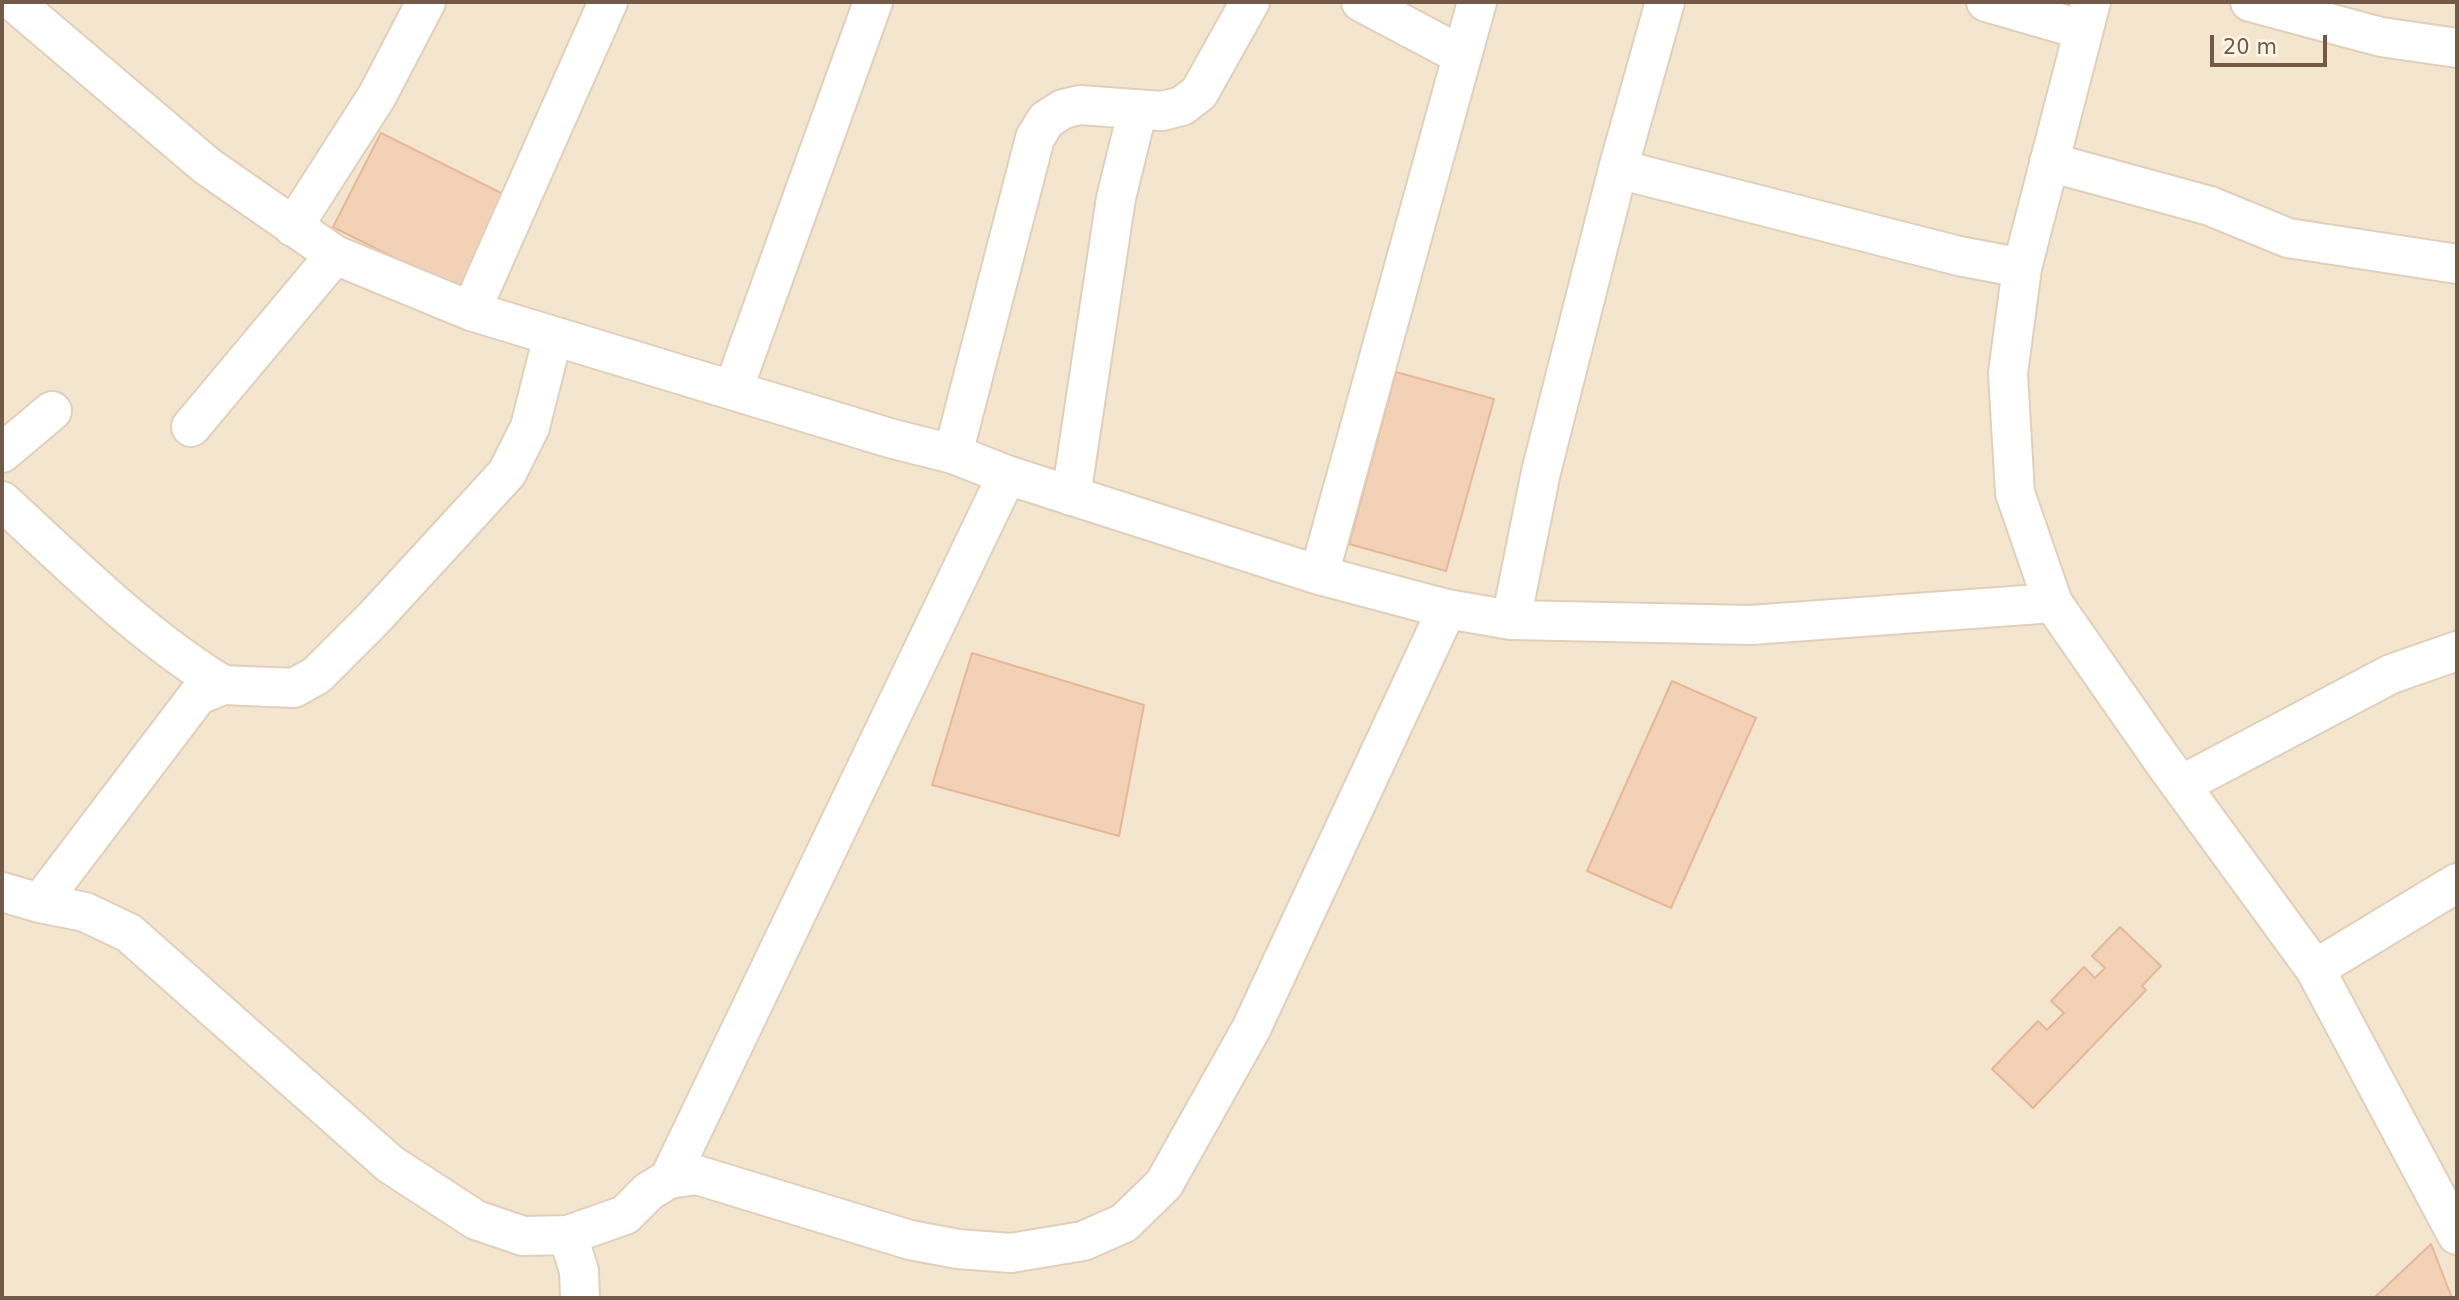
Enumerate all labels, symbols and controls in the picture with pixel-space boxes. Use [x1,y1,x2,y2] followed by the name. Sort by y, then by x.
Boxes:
[2214,21,2331,65] scale bar
[2223,35,2277,59] text: 20 m

